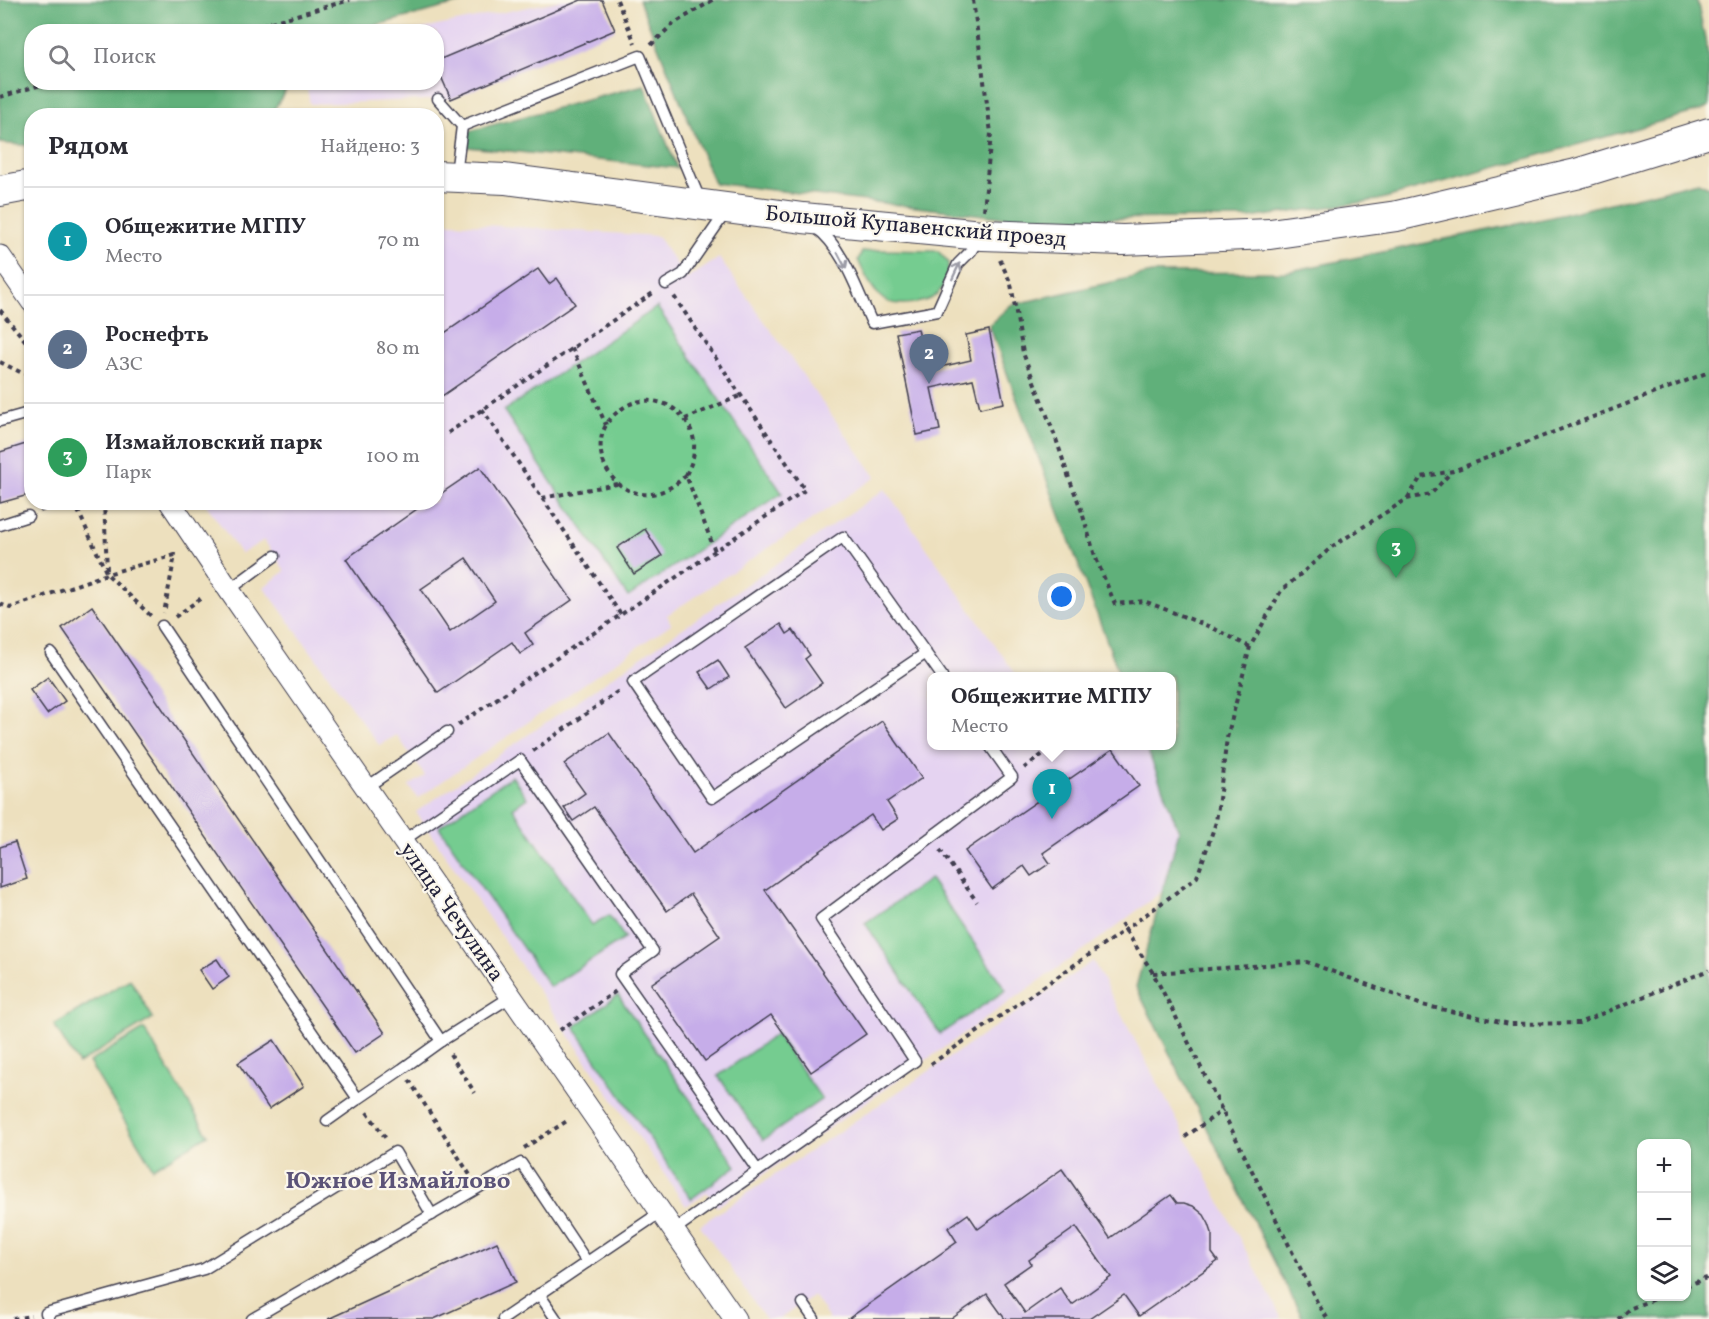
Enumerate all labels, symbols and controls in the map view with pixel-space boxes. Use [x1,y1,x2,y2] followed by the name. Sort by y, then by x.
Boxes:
[24,24,444,90] search box
[45,41,78,74] icon: search
[93,42,156,73] text: Поиск
[48,129,128,165] text: Рядом
[320,133,420,161] text: Найдено: 3
[764,199,1068,256] street label: Большой Купавенский проезд
[105,212,306,243] text: Общежитие МГПУ
[63,227,72,255] text: 1
[377,227,420,255] text: 70 m
[105,243,162,271] text: Место
[837,251,848,269] one-way arrow
[950,262,962,280] one-way arrow
[105,320,209,351] text: Роснефть
[910,334,948,384] pin: 2
[62,335,73,363] text: 2
[376,335,420,363] text: 80 m
[105,351,143,379] text: АЗС
[105,428,322,459] text: Измайловский парк
[62,443,73,471] text: 3
[366,443,420,471] text: 100 m
[105,459,151,487] text: Парк
[1376,528,1416,578] pin: 3
[1047,582,1076,611] your location
[927,672,1176,750] popup
[951,682,1152,713] text: Общежитие МГПУ
[951,713,1008,741] text: Место
[1032,770,1072,819] pin: 1
[391,836,511,989] street label: улица Чечулина
[1637,1139,1691,1301] map controls
[1637,1139,1691,1193] button: +
[286,1165,510,1199] district label: Южное Измайлово
[1637,1193,1691,1247] button: −
[1637,1247,1691,1301] button: layers

